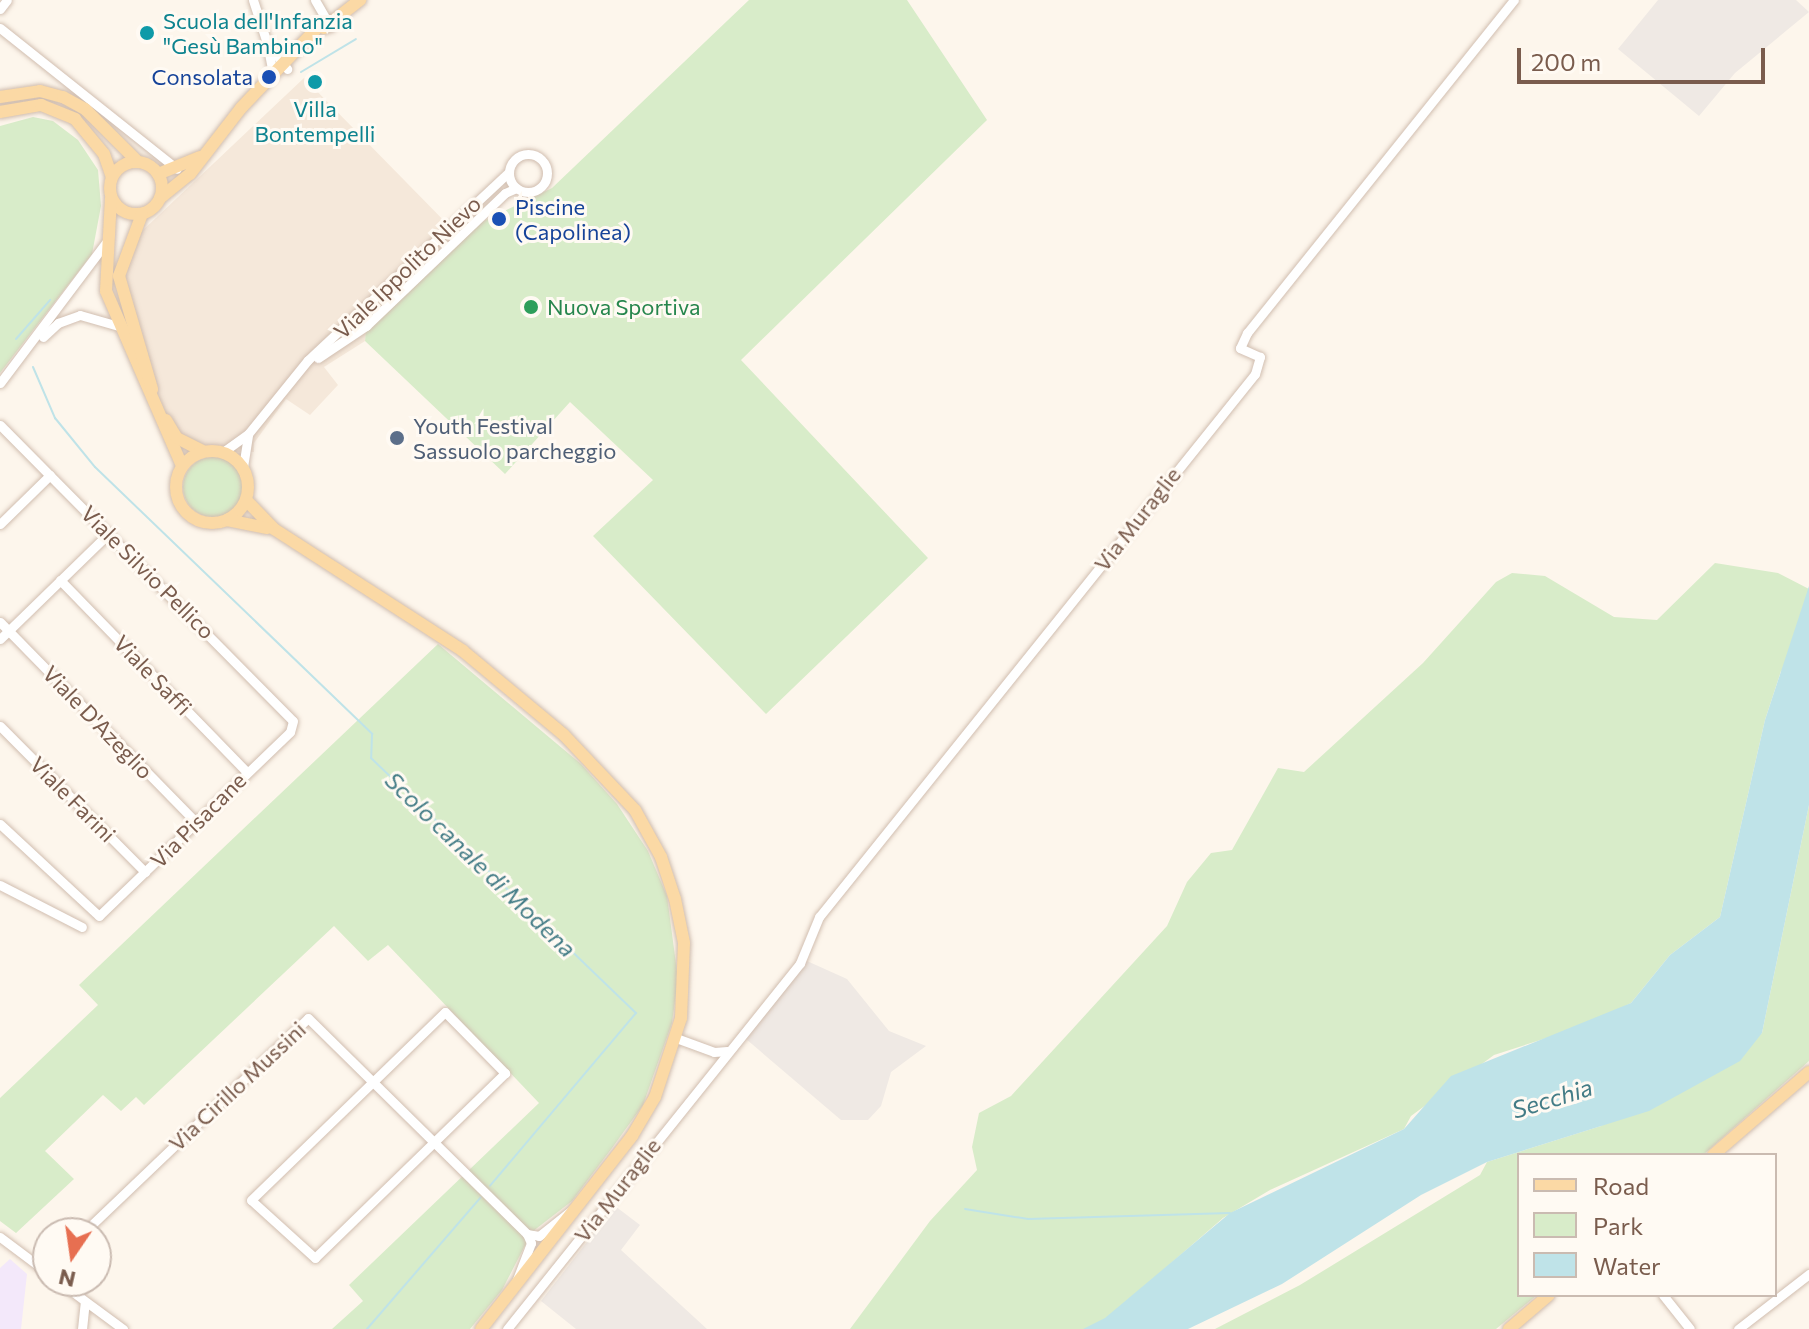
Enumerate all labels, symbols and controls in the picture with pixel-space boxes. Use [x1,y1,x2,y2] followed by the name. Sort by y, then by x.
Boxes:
[163,7,353,58] place label: Scuola dell'Infanzia "Gesù Bambino"
[138,24,156,42] marker: Scuola dell'Infanzia "Gesù Bambino"
[1521,32,1769,82] scale bar
[1531,47,1601,76] text: 200 m
[151,64,253,90] place label: Consolata
[260,68,278,86] marker: Consolata
[306,73,324,91] marker: Villa Bontempelli
[254,95,376,146] place label: Villa Bontempelli
[328,190,486,344] street label: Viale Ippolito Nievo
[515,193,631,244] place label: Piscine (Capolinea)
[490,210,508,228] marker: Piscine (Capolinea)
[547,294,701,320] place label: Nuova Sportiva
[522,298,540,316] marker: Nuova Sportiva
[413,412,616,464] place label: Youth Festival Sassuolo parcheggio
[388,429,406,447] marker: Youth Festival Sassuolo parcheggio
[1088,462,1186,576] street label: Via Muraglie
[76,500,220,644] street label: Viale Silvio Pellico
[109,630,197,720] street label: Viale Saffi
[37,660,159,784] street label: Viale D'Azeglio
[25,751,121,847] street label: Viale Farini
[380,765,582,963] water label: Scolo canale di Modena
[145,767,251,873] street label: Via Pisacane
[163,1016,311,1156] street label: Via Cirillo Mussini
[1508,1072,1596,1124] water label: Secchia
[568,1133,666,1247] street label: Via Muraglie
[1517,1153,1777,1297] legend
[1593,1171,1649,1200] text: Road
[1593,1211,1643,1240] text: Park
[32,1217,112,1297] north arrow
[1593,1251,1661,1280] text: Water
[56,1264,78,1294] text: N

